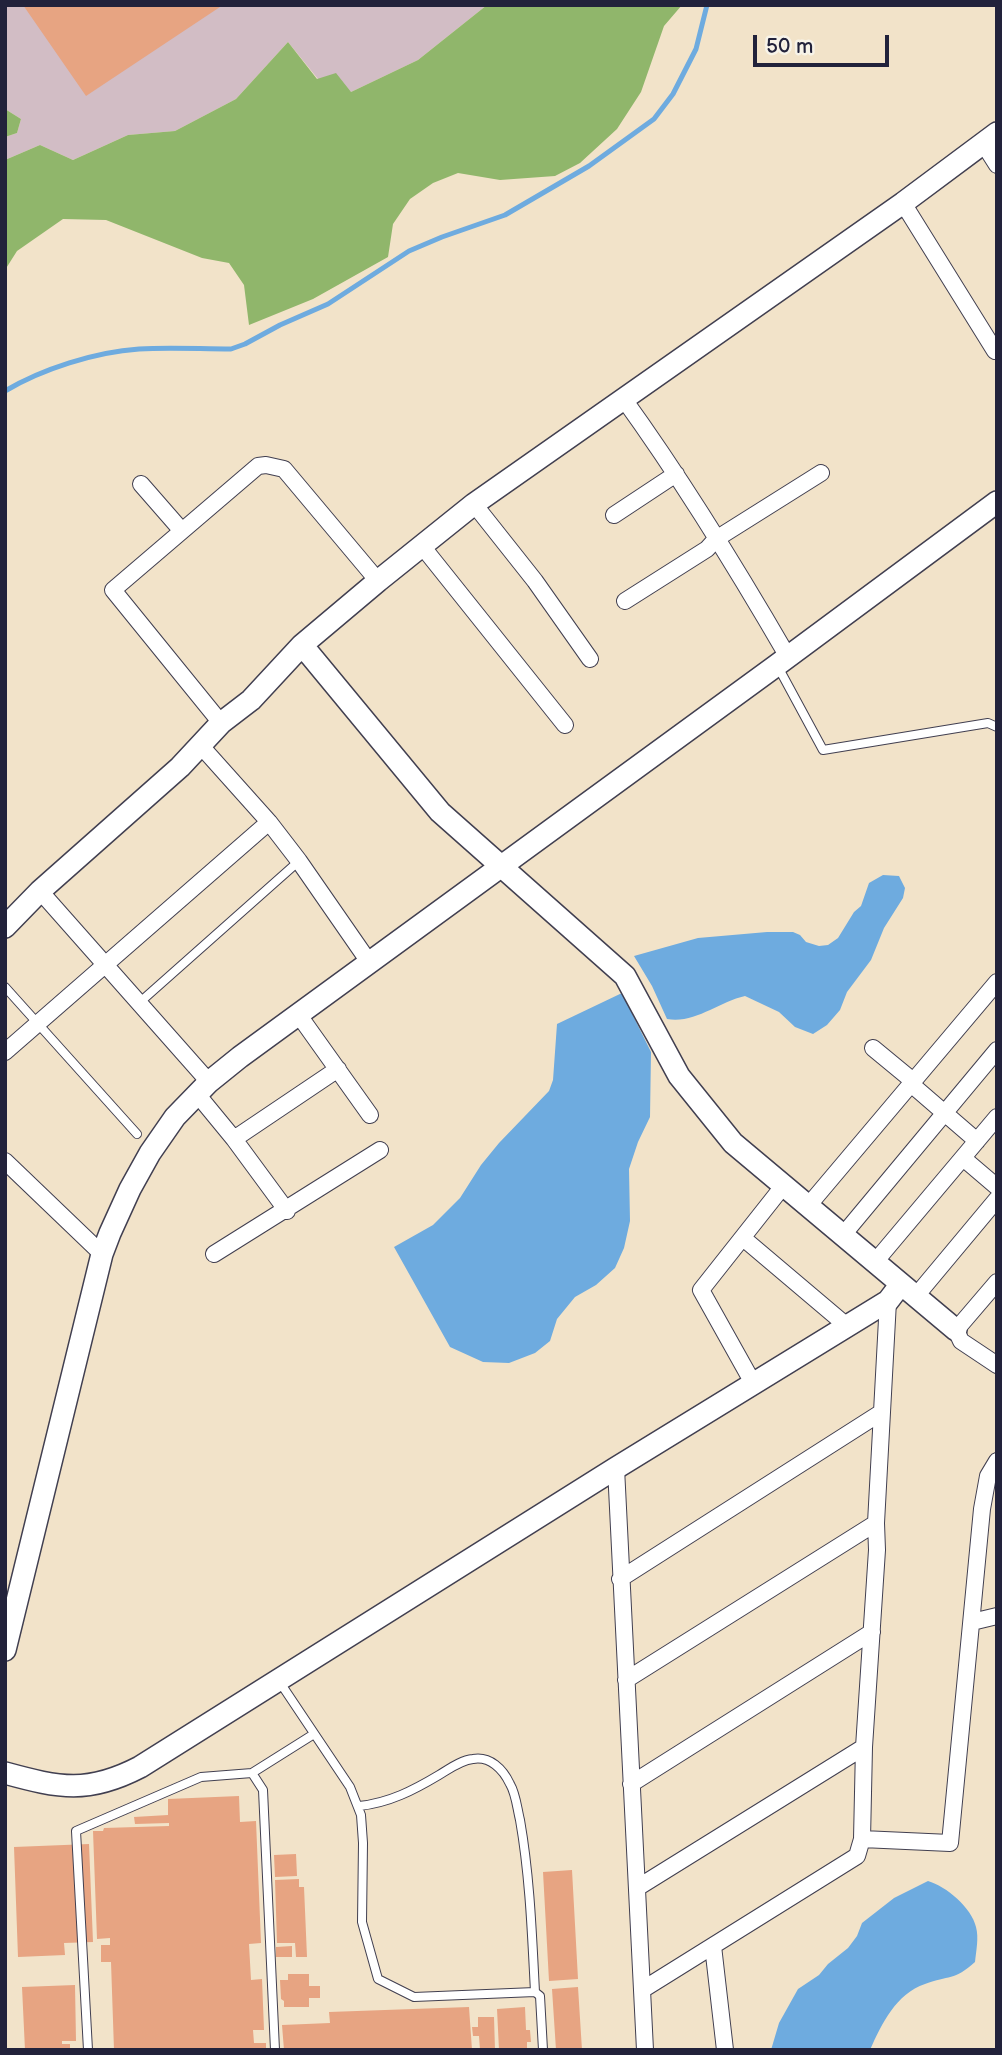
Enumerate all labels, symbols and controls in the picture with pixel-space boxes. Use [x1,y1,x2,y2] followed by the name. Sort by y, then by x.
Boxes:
[757,21,894,65] scale bar
[766,34,813,59] text: 50 m

